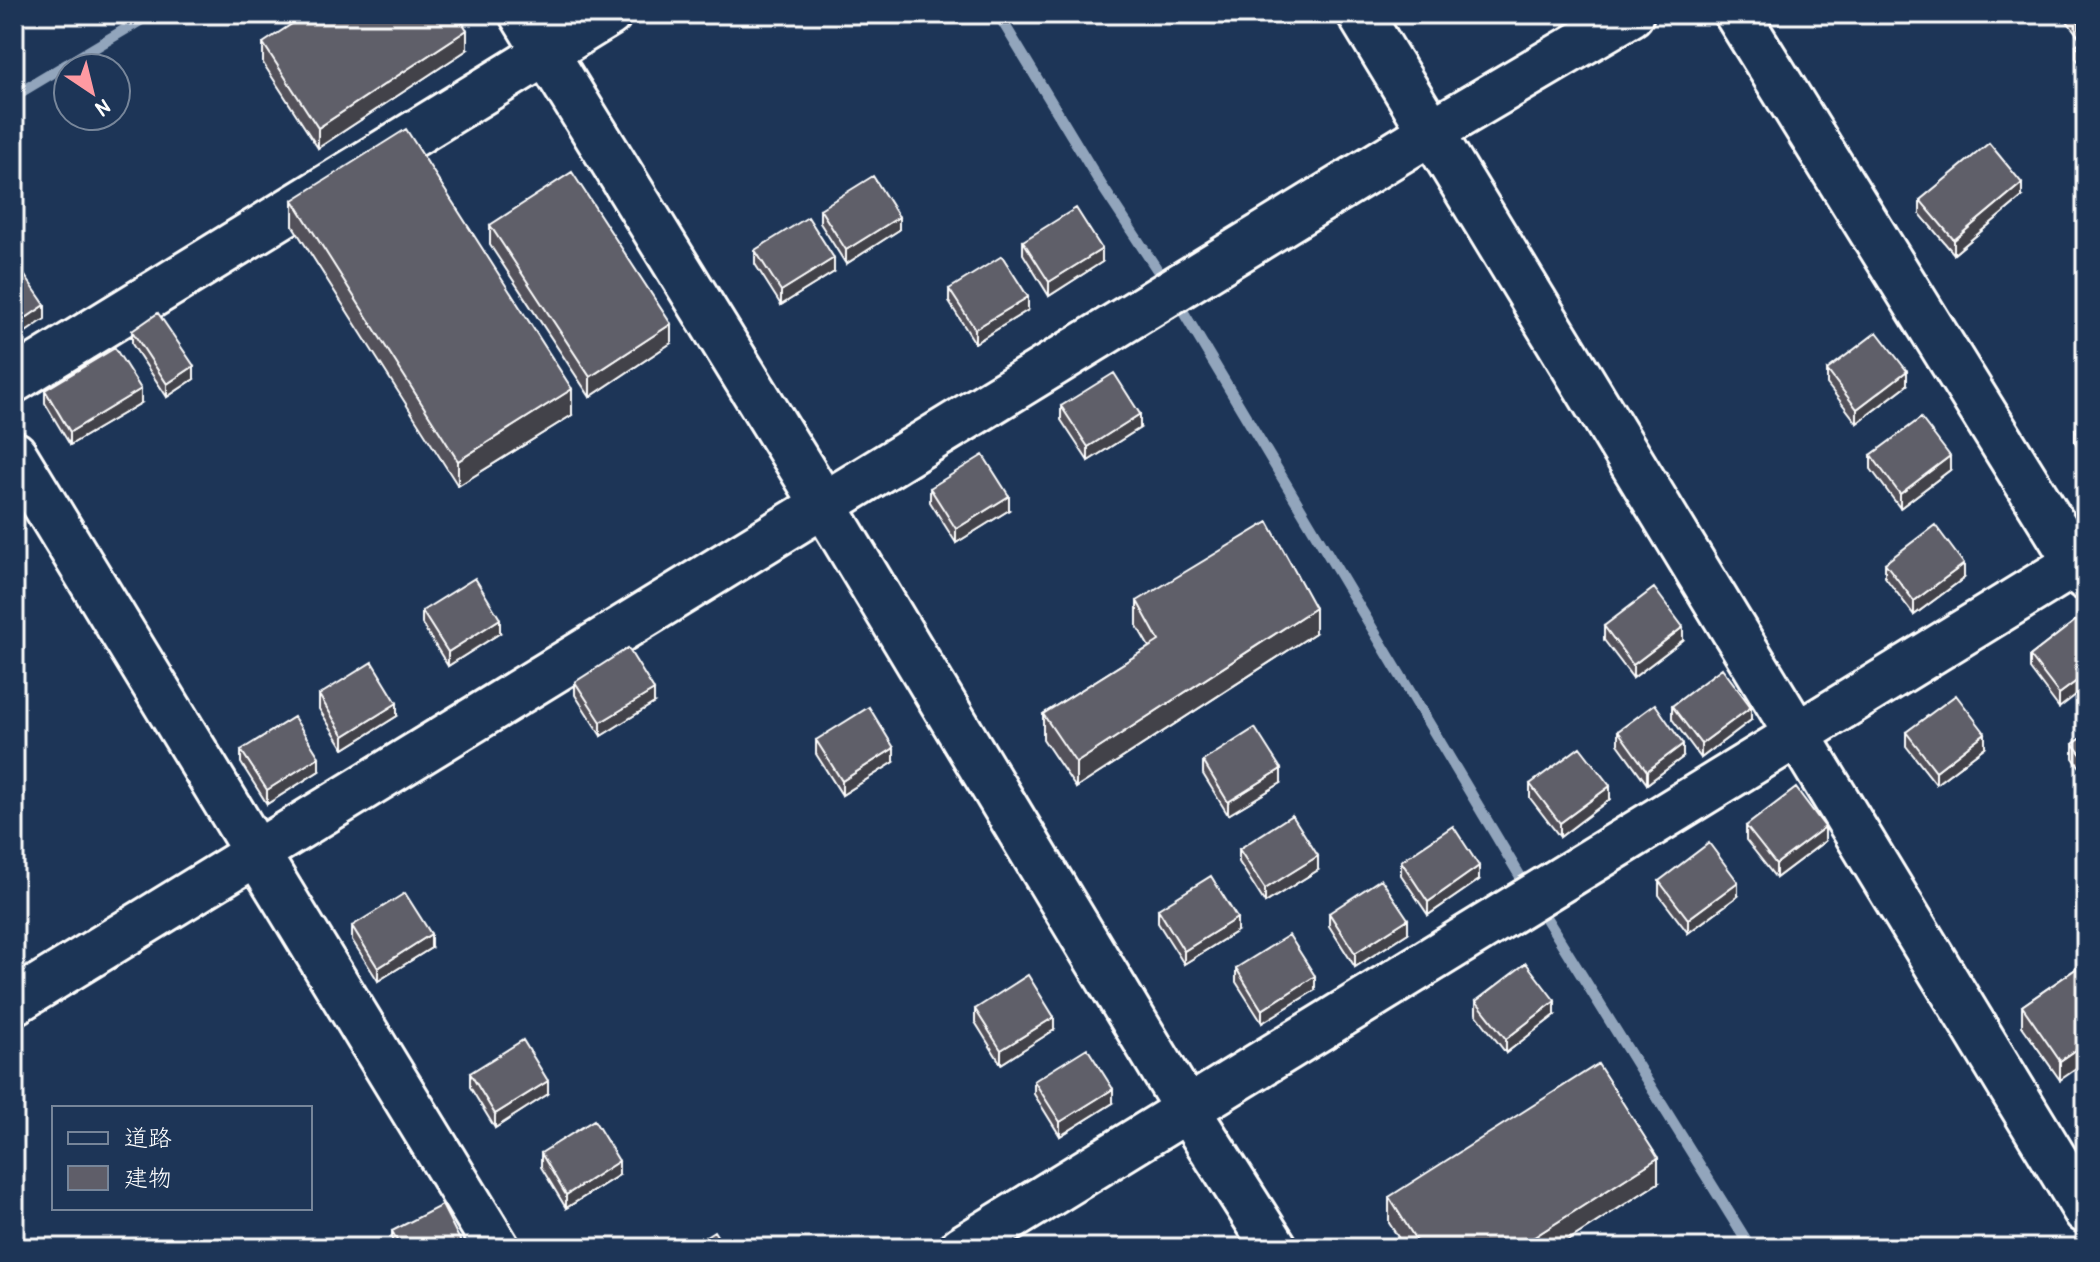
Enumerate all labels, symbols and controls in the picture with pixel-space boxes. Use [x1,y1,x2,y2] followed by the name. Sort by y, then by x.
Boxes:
[52,52,132,132] north arrow
[90,93,117,124] text: N
[52,1106,312,1210] legend
[124,1121,172,1153] text: 道路
[124,1161,172,1193] text: 建物

